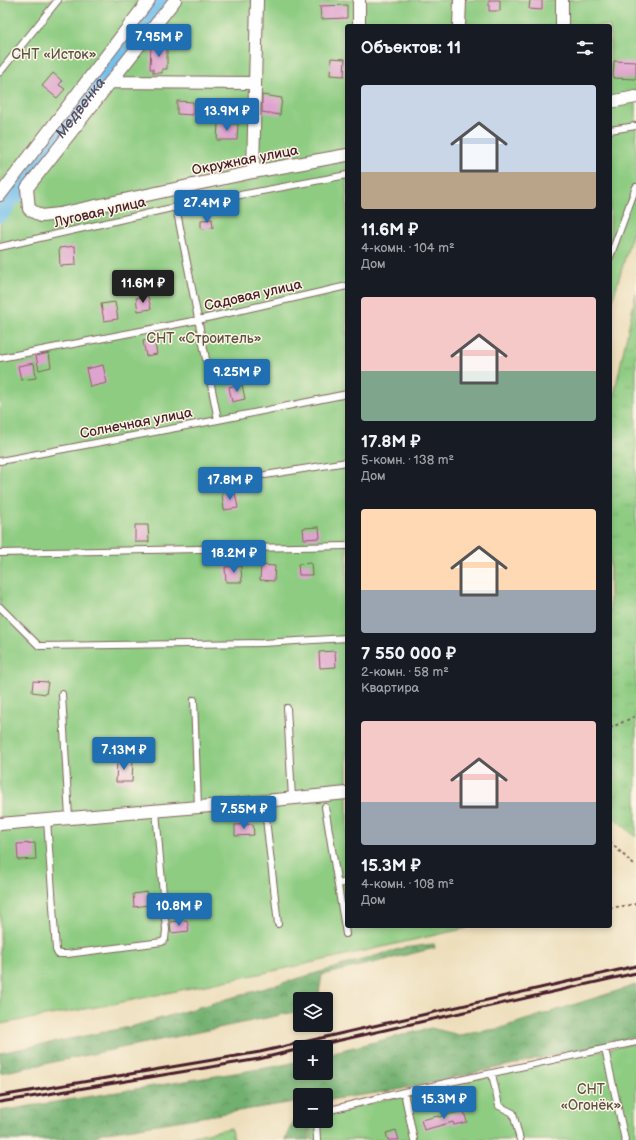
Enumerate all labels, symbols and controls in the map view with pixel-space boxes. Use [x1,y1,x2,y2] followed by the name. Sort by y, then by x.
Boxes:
[122,24,196,58] pin: 7.95M ₽
[135,29,183,45] text: 7.95M ₽
[574,37,596,59] icon: filters
[361,38,461,58] text: Объектов: 11
[11,46,97,63] park label: СНТ «Исток»
[51,73,109,142] water label: Медвенка
[190,98,264,132] pin: 13.9M ₽
[204,103,250,119] text: 13.9M ₽
[443,111,515,183] icon: home
[190,141,300,179] street label: Окружная улица
[170,190,244,224] pin: 27.4M ₽
[51,193,148,231] street label: Луговая улица
[183,195,231,211] text: 27.4M ₽
[361,220,419,240] text: 11.6M ₽
[361,240,455,256] text: 4-комн. · 104 m²
[361,256,386,272] text: Дом
[106,270,180,304] pin: 11.6M ₽
[121,275,165,291] text: 11.6M ₽
[203,275,304,314] street label: Садовая улица
[443,323,515,395] icon: home
[146,330,262,347] park label: СНТ «Строитель»
[200,359,274,393] pin: 9.25M ₽
[213,364,261,380] text: 9.25M ₽
[78,404,194,442] street label: Солнечная улица
[361,432,421,452] text: 17.8M ₽
[361,452,454,468] text: 5-комн. · 138 m²
[193,467,267,501] pin: 17.8M ₽
[361,468,386,484] text: Дом
[207,472,253,488] text: 17.8M ₽
[443,535,515,607] icon: home
[197,540,271,574] pin: 18.2M ₽
[211,545,257,561] text: 18.2M ₽
[361,644,456,664] text: 7 550 000 ₽
[361,664,449,680] text: 2-комн. · 58 m²
[361,680,419,696] text: Квартира
[87,737,161,771] pin: 7.13M ₽
[101,742,147,758] text: 7.13M ₽
[443,747,515,819] icon: home
[207,796,281,830] pin: 7.55M ₽
[220,801,268,817] text: 7.55M ₽
[361,856,421,876] text: 15.3M ₽
[361,876,454,892] text: 4-комн. · 108 m²
[361,892,386,908] text: Дом
[142,893,216,927] pin: 10.8M ₽
[156,898,202,914] text: 10.8M ₽
[293,992,333,1128] map controls
[293,992,333,1032] button: layers
[293,1040,333,1080] button: +
[561,1081,622,1114] park label: СНТ «Огонёк»
[407,1086,481,1120] pin: 15.3M ₽
[293,1088,333,1128] button: −
[421,1091,467,1107] text: 15.3M ₽

